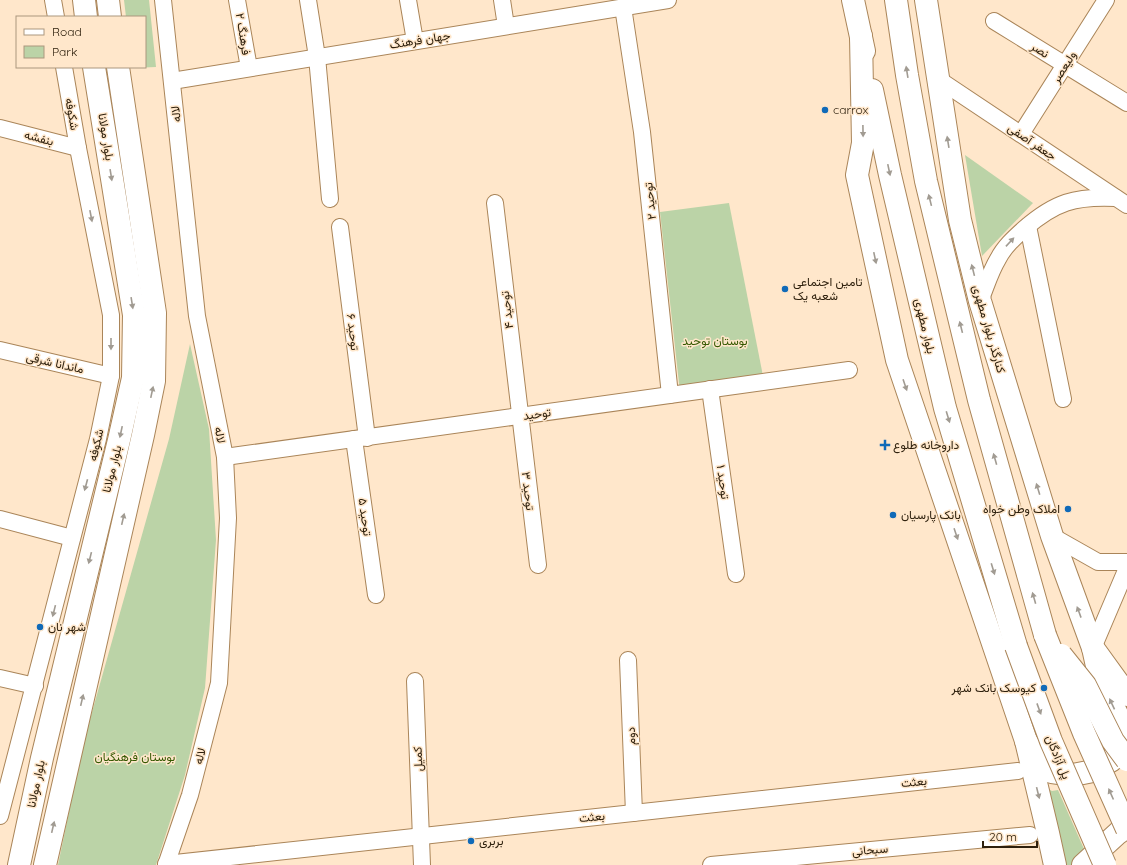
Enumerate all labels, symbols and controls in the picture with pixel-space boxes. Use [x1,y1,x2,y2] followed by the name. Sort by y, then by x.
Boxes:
[232,12,254,56] street label: فرهنگ ۲
[16,16,146,68] legend
[52,24,82,39] text: Road
[388,27,452,53] street label: جهان فرهنگ
[1027,38,1052,62] street label: نصر
[52,44,77,59] text: Park
[1047,48,1080,87] street label: ولیعصر
[904,66,910,79] one-way arrow
[61,97,83,131] street label: شکوفه
[833,102,869,117] place label: carrox
[167,105,184,123] street label: لاله
[820,105,830,115] marker: carrox
[94,112,118,162] street label: بلوار مولانا
[1005,120,1059,164] street label: جعفر آصفی
[860,125,866,138] one-way arrow
[23,126,56,149] street label: بنفشه
[945,136,951,149] one-way arrow
[886,164,892,176] one-way arrow
[109,169,115,181] one-way arrow
[640,181,660,220] street label: توحید ۲
[927,194,933,206] one-way arrow
[89,209,95,222] one-way arrow
[1006,237,1015,247] one-way arrow
[872,252,878,265] one-way arrow
[969,264,975,276] one-way arrow
[793,274,862,303] place label: تامین اجتماعی شعبه یک
[969,283,1009,375] street label: کنارگذر بلوار مطهری
[780,284,790,294] marker: تامین اجتماعی شعبه یک
[497,290,517,330] street label: توحید ۴
[129,297,135,309] one-way arrow
[911,297,939,355] street label: بلوار مطهری
[343,313,363,352] street label: توحید ۶
[958,320,964,332] one-way arrow
[682,333,748,349] park label: بوستان توحید
[108,338,114,351] one-way arrow
[25,349,85,377] street label: ماندانا شرقی
[902,379,908,391] one-way arrow
[149,386,155,398] one-way arrow
[522,404,552,424] street label: توحید
[945,412,951,424] one-way arrow
[212,425,229,444] street label: لاله
[118,426,124,438] one-way arrow
[85,427,107,463] street label: شکوفه
[893,437,960,454] place label: داروخانه طلوع
[880,440,890,450] marker: داروخانه طلوع
[98,444,126,494] street label: بلوار مولانا
[992,453,998,465] one-way arrow
[713,464,733,501] street label: توحید ۱
[518,471,538,512] street label: توحید ۳
[83,479,89,491] one-way arrow
[1035,482,1041,494] one-way arrow
[354,497,376,537] street label: توحید ۵
[983,501,1060,517] place label: املاک وطن خواه
[1063,504,1073,514] marker: املاک وطن خواه
[901,507,961,523] place label: بانک پارسیان
[888,510,898,520] marker: بانک پارسیان
[121,513,127,525] one-way arrow
[953,529,959,541] one-way arrow
[87,552,93,564] one-way arrow
[990,563,996,575] one-way arrow
[1031,591,1037,604] one-way arrow
[50,605,56,617] one-way arrow
[1076,605,1082,617] one-way arrow
[48,619,86,635] place label: شهر نان
[35,622,45,632] marker: شهر نان
[951,680,1036,696] place label: کیوسک بانک شهر
[1039,683,1049,693] marker: کیوسک بانک شهر
[79,694,85,706] one-way arrow
[1109,698,1115,709] one-way arrow
[1037,704,1043,716] one-way arrow
[623,726,639,745] street label: دوم
[1042,732,1074,782] street label: پل آزادگان
[190,746,209,766] street label: لاله
[410,746,426,772] street label: کمیل
[95,749,175,765] park label: بوستان فرهنگیان
[23,759,49,809] street label: بلوار مولانا
[900,773,928,790] street label: بعثت
[1036,787,1042,799] one-way arrow
[1108,788,1114,799] one-way arrow
[578,808,606,825] street label: بعثت
[51,821,57,833] one-way arrow
[983,823,1037,849] scale bar
[989,829,1017,844] text: 20 m
[479,833,504,849] place label: بربری
[466,836,476,846] marker: بربری
[851,840,889,860] street label: سبحانی

